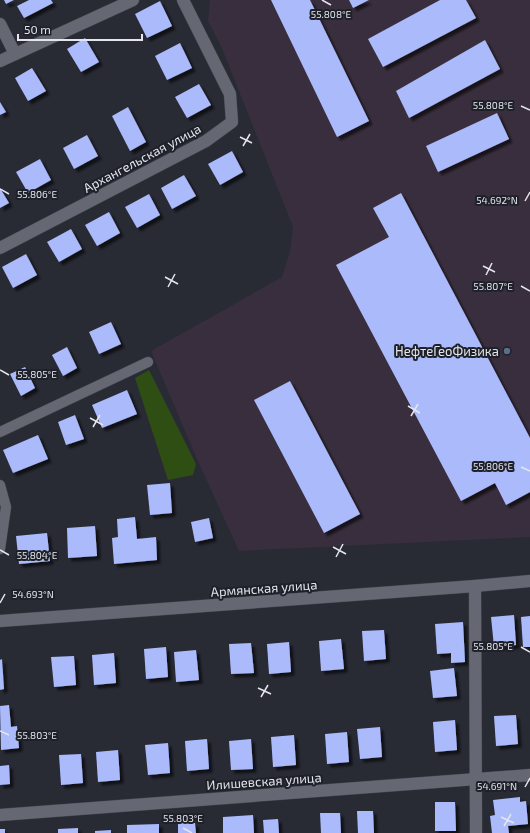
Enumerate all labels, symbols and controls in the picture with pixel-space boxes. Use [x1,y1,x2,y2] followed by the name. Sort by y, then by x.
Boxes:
[311,8,352,20] text: 55.808°E
[18,16,142,42] scale bar
[24,22,51,36] text: 50 m
[473,99,514,111] text: 55.808°E
[80,120,204,196] street label: Архангельская улица
[17,188,57,200] text: 55.806°E
[476,194,518,206] text: 54.692°N
[473,280,513,292] text: 55.807°E
[395,343,499,359] place label: НефтеГеоФизика
[502,346,512,356] marker: НефтеГеоФизика
[17,368,57,380] text: 55.805°E
[473,460,513,472] text: 55.806°E
[17,549,58,561] text: 55.804°E
[210,576,318,600] street label: Армянская улица
[12,588,54,600] text: 54.693°N
[473,640,513,652] text: 55.805°E
[17,729,57,741] text: 55.803°E
[206,769,322,793] street label: Илишевская улица
[477,780,517,792] text: 54.691°N
[163,812,203,824] text: 55.803°E

